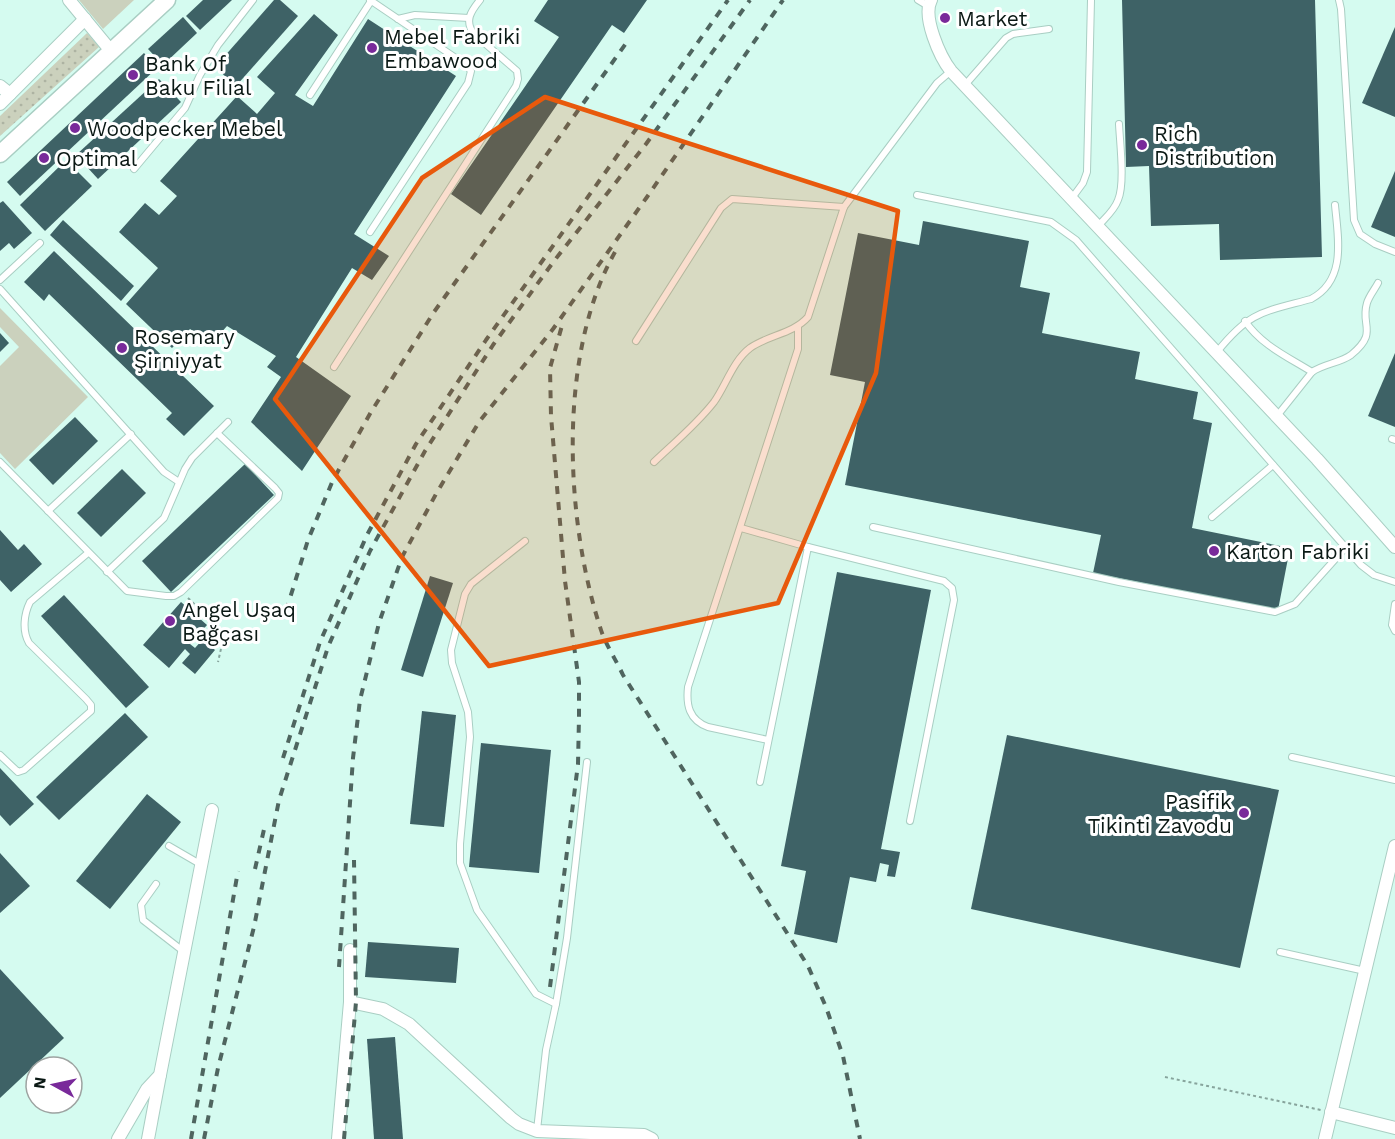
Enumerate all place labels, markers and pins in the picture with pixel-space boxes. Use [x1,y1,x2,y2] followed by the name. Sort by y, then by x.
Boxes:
[957,6,1028,31] place label: Market
[938,11,952,25] marker: Market
[384,24,520,73] place label: Mebel Fabriki Embawood
[365,41,379,55] marker: Mebel Fabriki Embawood
[145,51,252,100] place label: Bank Of Baku Filial
[126,68,140,82] marker: Bank Of Baku Filial
[87,116,283,141] place label: Woodpecker Mebel
[68,121,82,135] marker: Woodpecker Mebel
[1154,121,1275,170] place label: Rich Distribution
[1135,138,1149,152] marker: Rich Distribution
[56,146,138,171] place label: Optimal
[37,151,51,165] marker: Optimal
[134,324,235,373] place label: Rosemary Şirniyyat
[115,341,129,355] marker: Rosemary Şirniyyat
[1226,539,1369,564] place label: Karton Fabriki
[1207,544,1221,558] marker: Karton Fabriki
[182,597,296,646] place label: Angel Uşaq Bağçası
[163,614,177,628] marker: Angel Uşaq Bağçası
[1088,789,1232,838] place label: Pasifik Tikinti Zavodu
[1237,806,1251,820] marker: Pasifik Tikinti Zavodu

